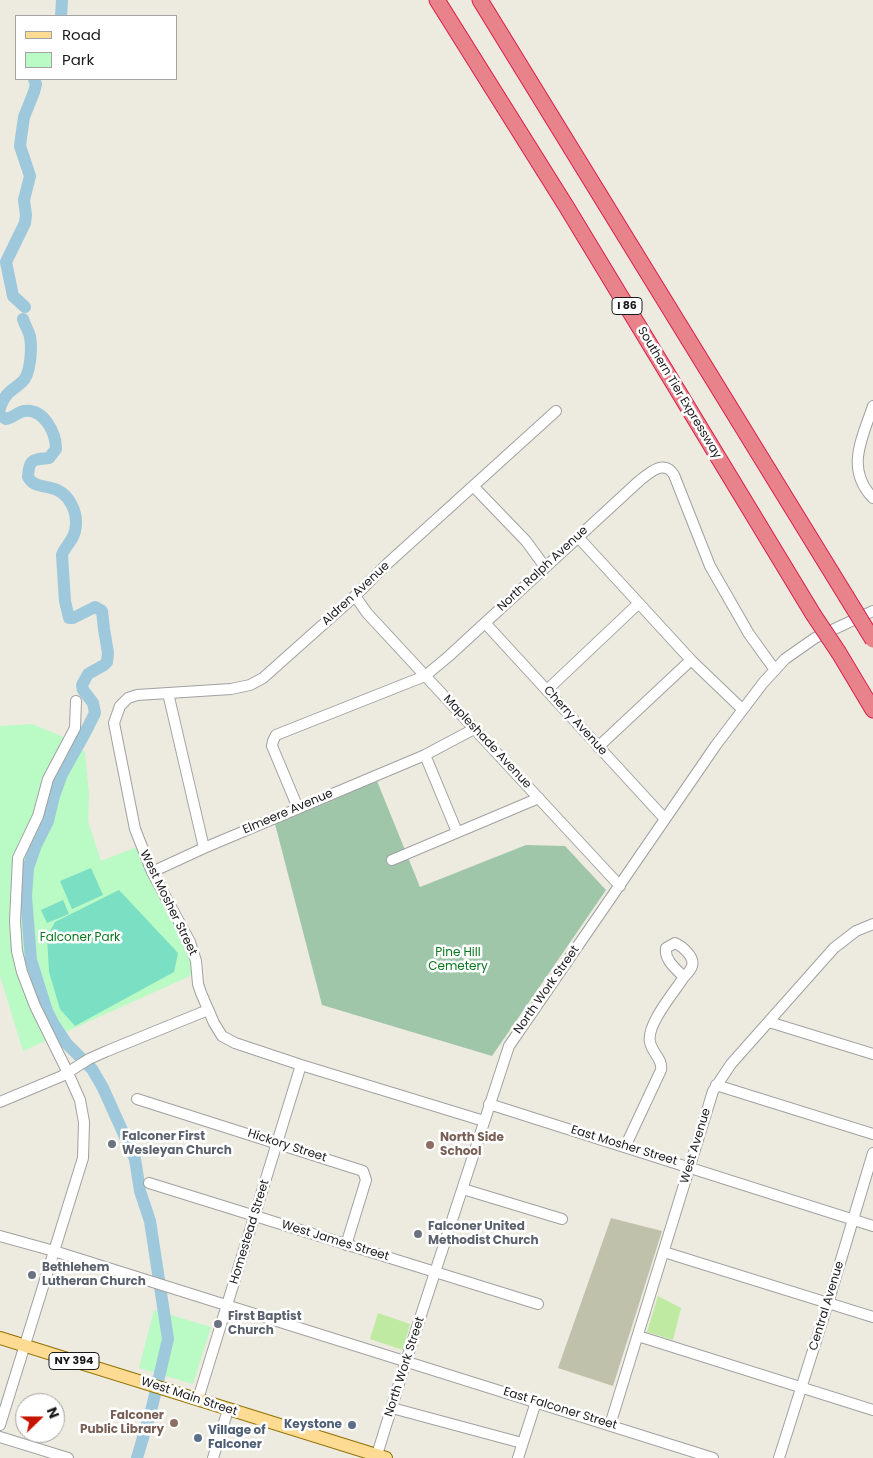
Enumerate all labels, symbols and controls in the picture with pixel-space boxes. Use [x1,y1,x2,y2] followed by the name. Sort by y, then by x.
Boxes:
[15,15,178,80] legend
[62,24,101,45] text: Road
[62,49,94,70] text: Park
[612,298,642,314] road number: I 86
[634,325,724,461] street label: Southern Tier Expressway
[495,523,591,615] street label: North Ralph Avenue
[319,559,393,629] street label: Aldren Avenue
[540,683,610,759] street label: Cherry Avenue
[440,692,534,792] street label: Mapleshade Avenue
[241,787,335,837] street label: Elmeere Avenue
[136,848,200,958] street label: West Mosher Street
[40,931,120,945] park label: Falconer Park
[511,943,583,1037] street label: North Work Street
[428,946,488,974] park label: Pine Hill Cemetery
[678,1107,714,1185] street label: West Avenue
[569,1123,679,1169] street label: East Mosher Street
[246,1126,328,1166] street label: Hickory Street
[122,1130,232,1158] place label: Falconer First Wesleyan Church
[440,1131,504,1159] place label: North Side School
[106,1138,118,1150] marker: Falconer First Wesleyan Church
[424,1139,436,1151] marker: North Side School
[227,1178,273,1286] street label: Homestead Street
[279,1218,391,1264] street label: West James Street
[428,1220,539,1248] place label: Falconer United Methodist Church
[412,1228,424,1240] marker: Falconer United Methodist Church
[807,1260,847,1352] street label: Central Avenue
[42,1261,146,1289] place label: Bethlehem Lutheran Church
[26,1269,38,1281] marker: Bethlehem Lutheran Church
[228,1310,302,1338] place label: First Baptist Church
[382,1315,428,1419] street label: North Work Street
[212,1318,224,1330] marker: First Baptist Church
[49,1352,99,1370] road number: NY 394
[139,1375,239,1419] street label: West Main Street
[501,1385,619,1433] street label: East Falconer Street
[15,1393,65,1443] north arrow
[42,1404,64,1421] text: N
[80,1409,164,1437] place label: Falconer Public Library
[168,1417,180,1429] marker: Falconer Public Library
[284,1418,342,1432] place label: Keystone
[346,1419,358,1431] marker: Keystone
[208,1424,266,1452] place label: Village of Falconer
[192,1432,204,1444] marker: Village of Falconer

